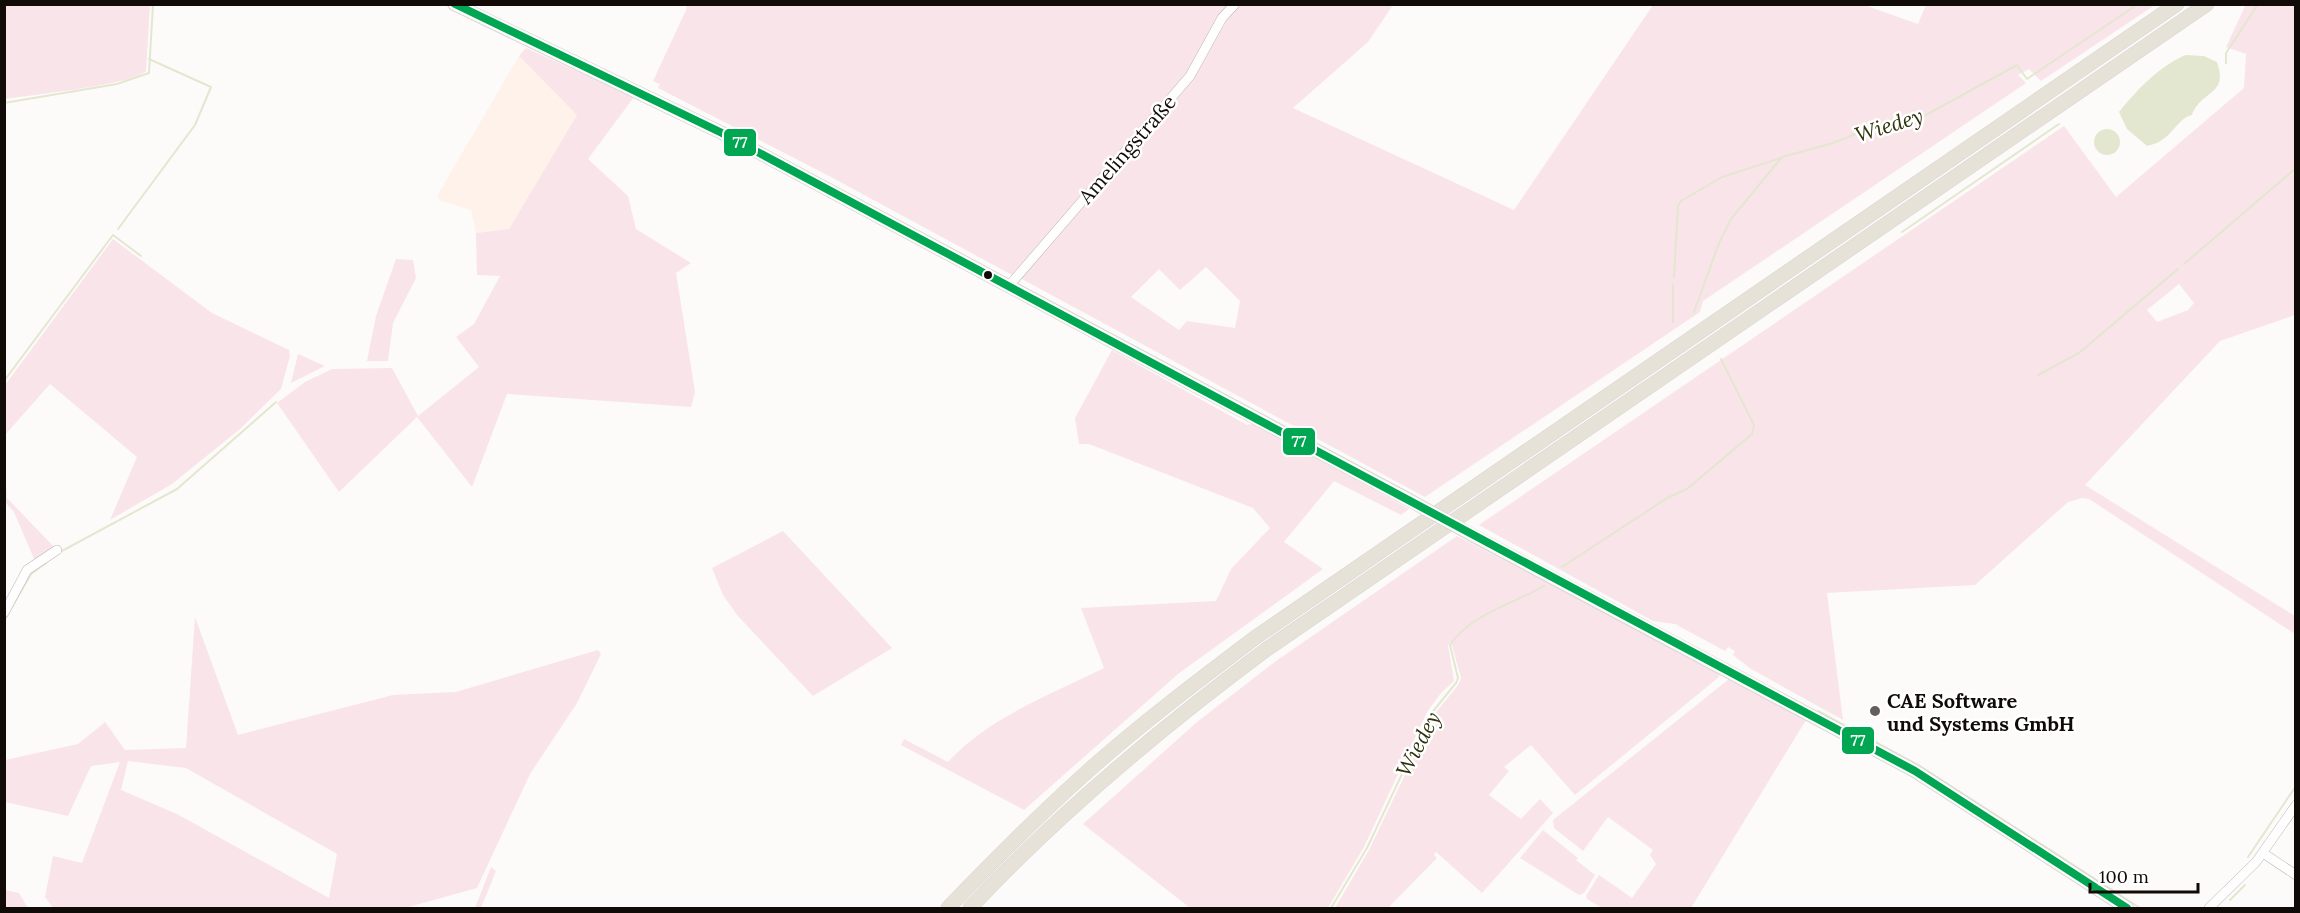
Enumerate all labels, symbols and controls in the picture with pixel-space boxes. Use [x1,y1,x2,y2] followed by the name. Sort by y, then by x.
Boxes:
[1072,89,1181,209] street label: Amelingstraße
[1852,102,1926,148] water label: Wiedey
[723,128,757,157] line badge: 77
[732,132,748,152] text: 77
[982,269,994,281] unlabelled marker
[1282,427,1316,456] line badge: 77
[1291,431,1307,451] text: 77
[1887,688,2075,736] place label: CAE Software und Systems GmbH
[1868,704,1882,718] marker: CAE Software und Systems GmbH
[1390,707,1446,781] water label: Wiedey
[1841,726,1875,755] line badge: 77
[1850,730,1866,750] text: 77
[2090,856,2198,894] scale bar
[2099,865,2149,888] text: 100 m

